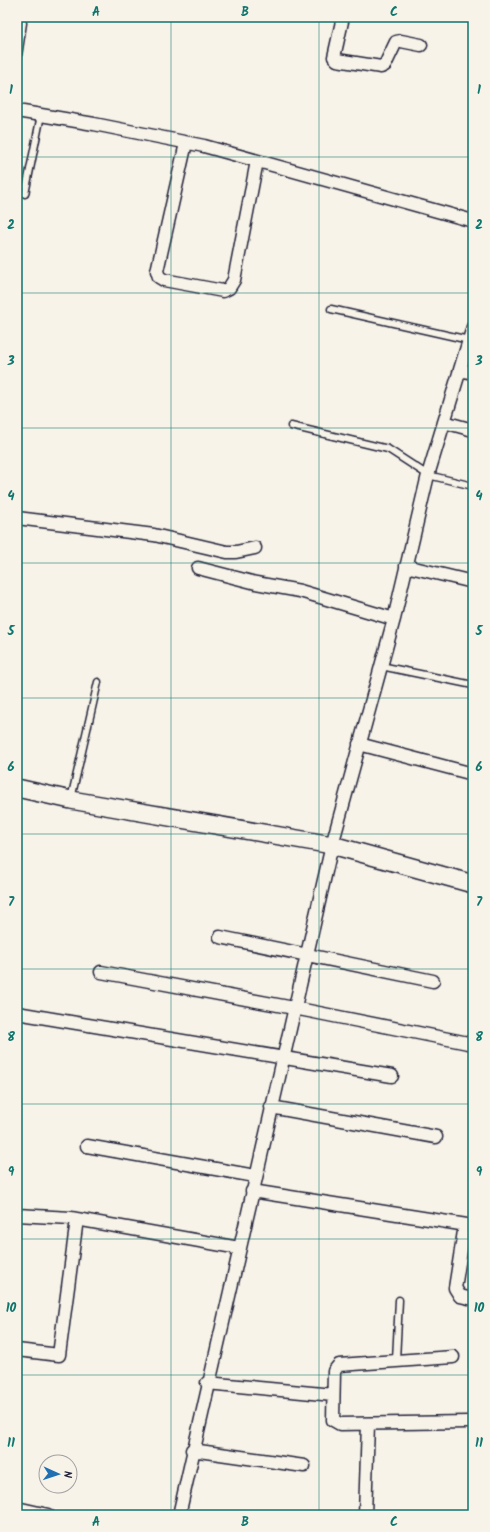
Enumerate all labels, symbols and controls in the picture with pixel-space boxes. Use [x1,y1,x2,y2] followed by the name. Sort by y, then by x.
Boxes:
[92,2,100,23] text: A
[241,2,249,23] text: B
[390,2,398,23] text: C
[9,80,13,101] text: 1
[477,80,481,101] text: 1
[7,215,15,236] text: 2
[475,215,483,236] text: 2
[6,351,15,372] text: 3
[474,351,483,372] text: 3
[7,486,15,507] text: 4
[475,486,483,507] text: 4
[7,621,16,642] text: 5
[475,621,484,642] text: 5
[7,757,15,778] text: 6
[475,757,483,778] text: 6
[8,892,15,913] text: 7
[476,892,483,913] text: 7
[7,1027,15,1048] text: 8
[475,1027,483,1048] text: 8
[8,1162,15,1183] text: 9
[476,1162,483,1183] text: 9
[6,1298,17,1319] text: 10
[474,1298,485,1319] text: 10
[7,1433,15,1454] text: 11
[475,1433,483,1454] text: 11
[38,1454,78,1494] north arrow
[58,1471,76,1478] text: N
[92,1512,100,1532] text: A
[241,1512,249,1532] text: B
[390,1512,398,1532] text: C

